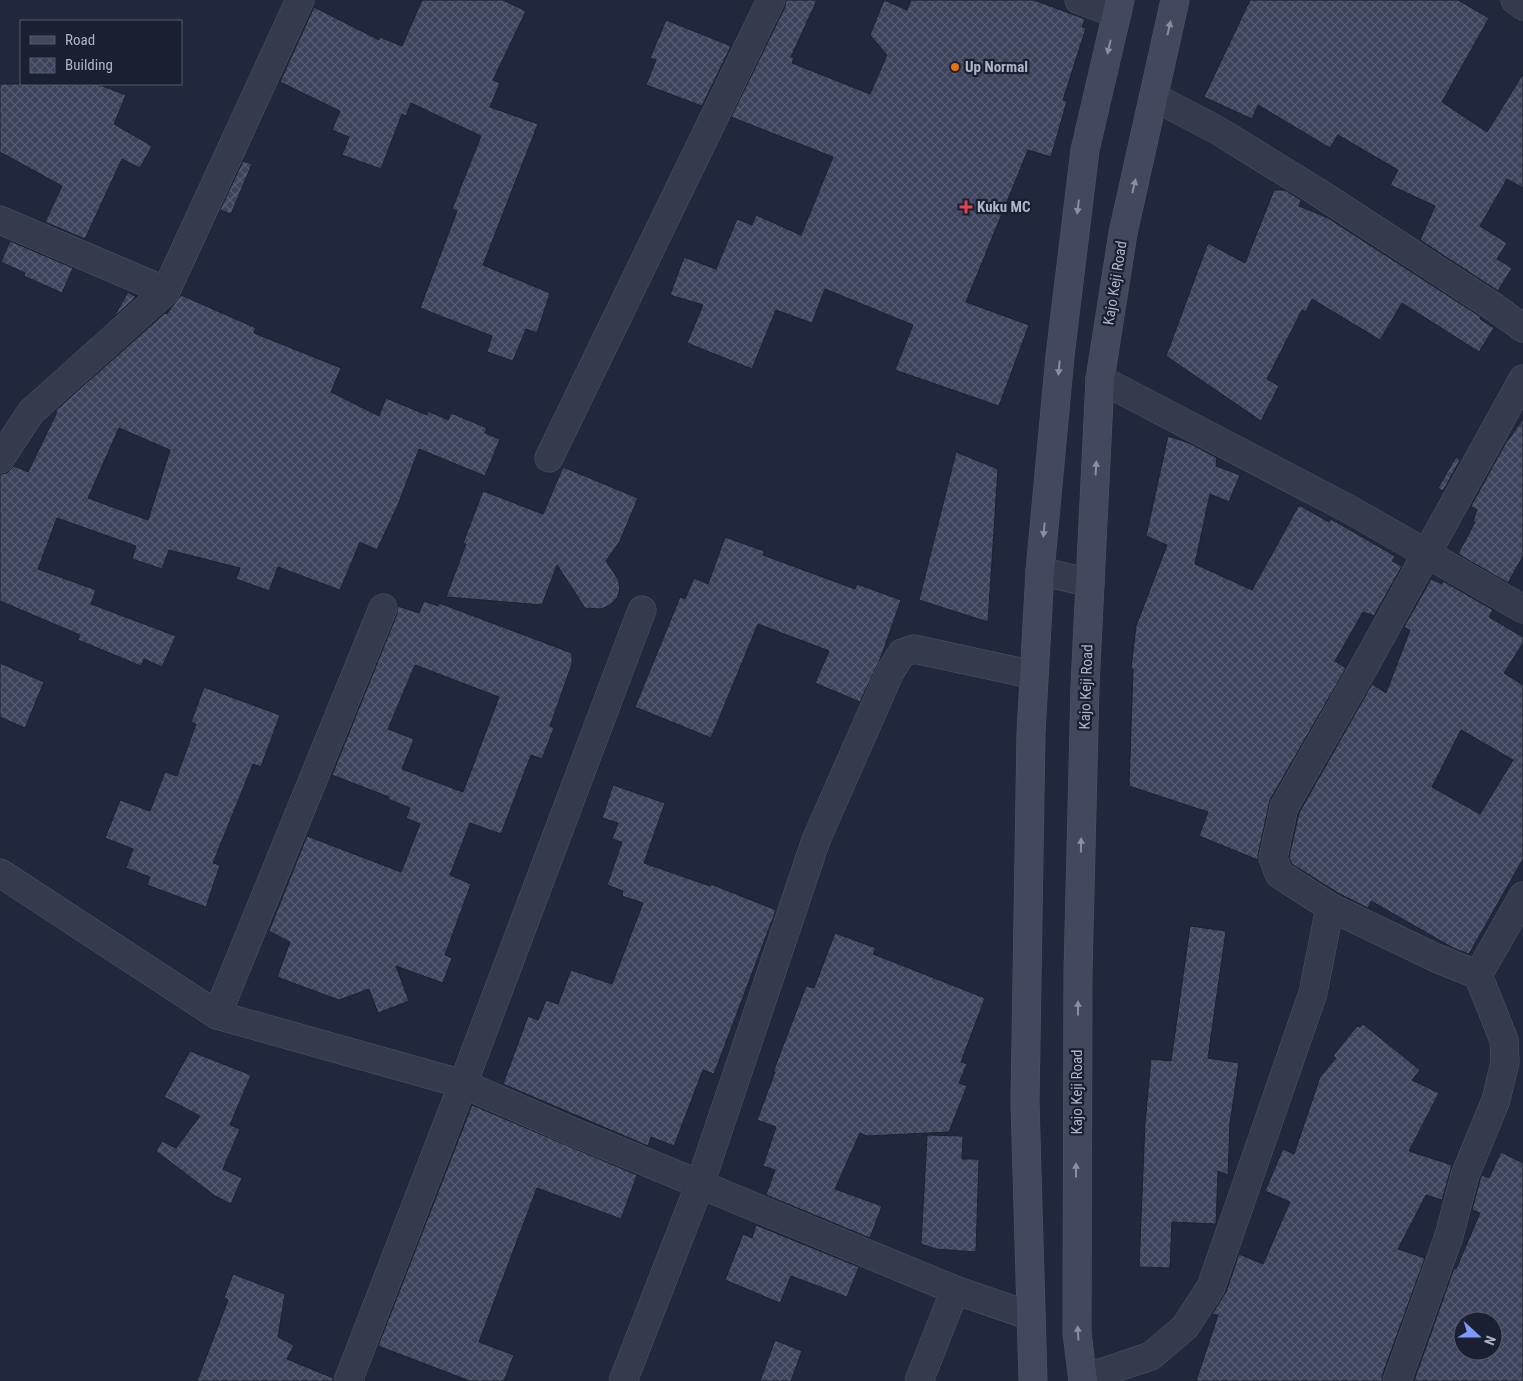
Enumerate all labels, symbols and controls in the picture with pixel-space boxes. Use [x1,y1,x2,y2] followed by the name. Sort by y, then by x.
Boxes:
[20,20,182,85] legend
[1165,20,1173,35] one-way arrow
[65,31,95,49] text: Road
[1105,40,1113,55] one-way arrow
[65,56,113,74] text: Building
[965,58,1028,76] place label: Up Normal
[949,61,961,73] marker: Up Normal
[1130,179,1138,194] one-way arrow
[977,198,1031,216] place label: Kuku MC
[1074,199,1082,215] one-way arrow
[959,200,973,214] marker: Kuku MC
[1099,240,1131,326] street label: Kajo Keji Road
[1054,360,1062,376] one-way arrow
[1092,460,1100,476] one-way arrow
[1040,522,1048,538] one-way arrow
[1076,644,1096,730] street label: Kajo Keji Road
[1077,837,1085,853] one-way arrow
[1074,999,1082,1015] one-way arrow
[1068,1049,1086,1135] street label: Kajo Keji Road
[1072,1162,1080,1178] one-way arrow
[1453,1311,1503,1361] north arrow
[1073,1324,1081,1340] one-way arrow
[1481,1334,1499,1348] text: N

